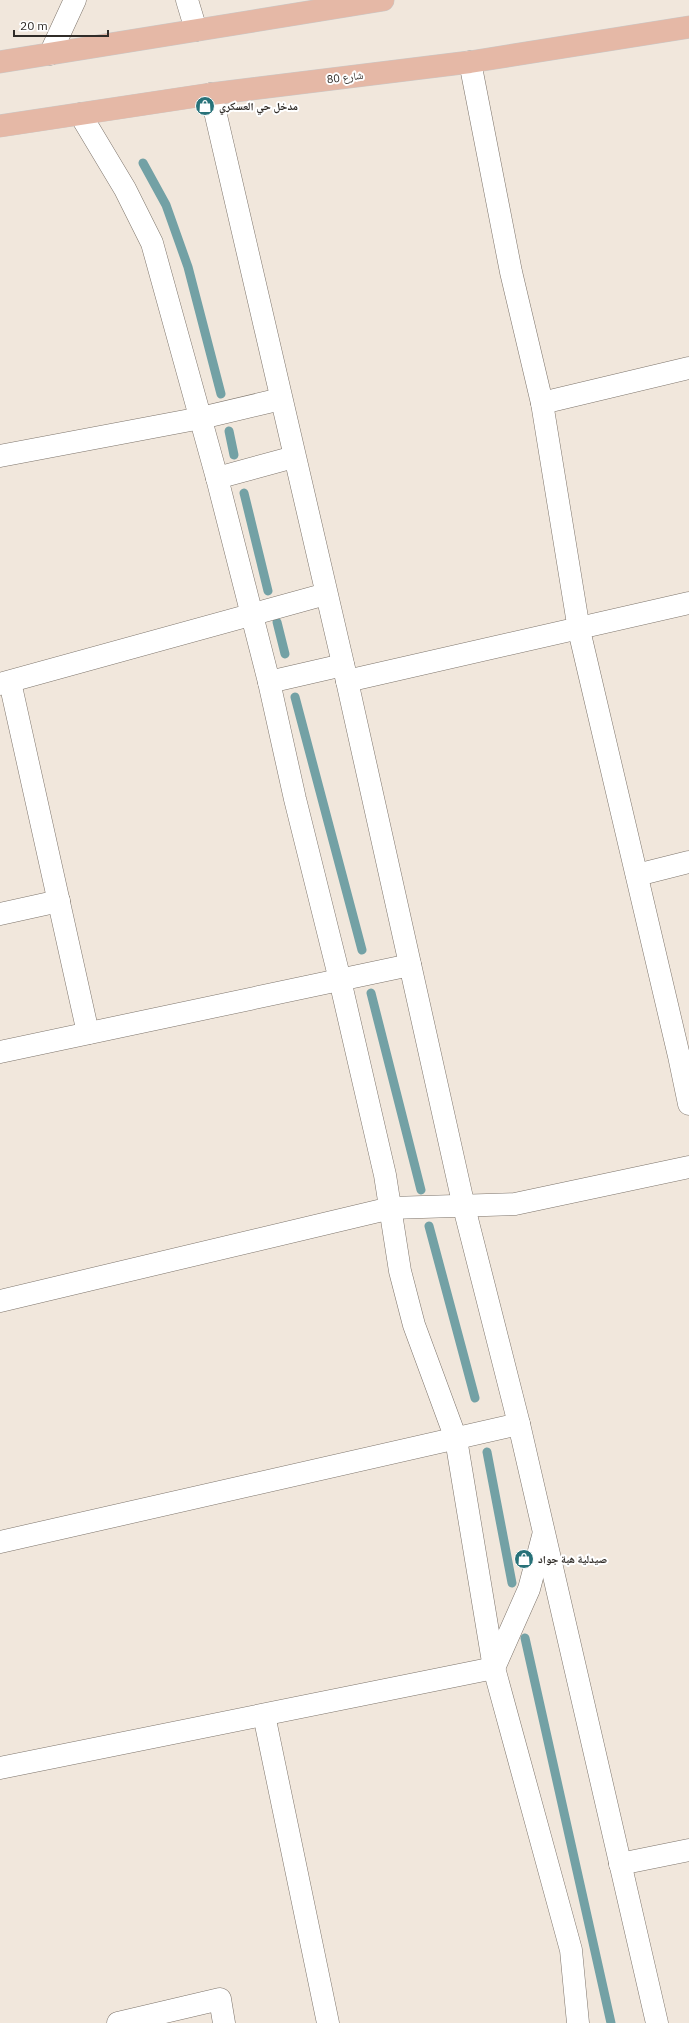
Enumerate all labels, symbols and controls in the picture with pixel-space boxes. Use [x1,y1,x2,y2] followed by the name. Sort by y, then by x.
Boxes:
[14,12,108,38] scale bar
[20,18,48,33] text: 20 m
[326,68,364,86] street label: شارع 80
[194,95,216,117] shop icon: مدخل حي العسكري
[219,99,298,115] place label: مدخل حي العسكري
[513,1548,535,1570] shop icon: صيدلية هبة جواد
[538,1552,607,1566] place label: صيدلية هبة جواد

